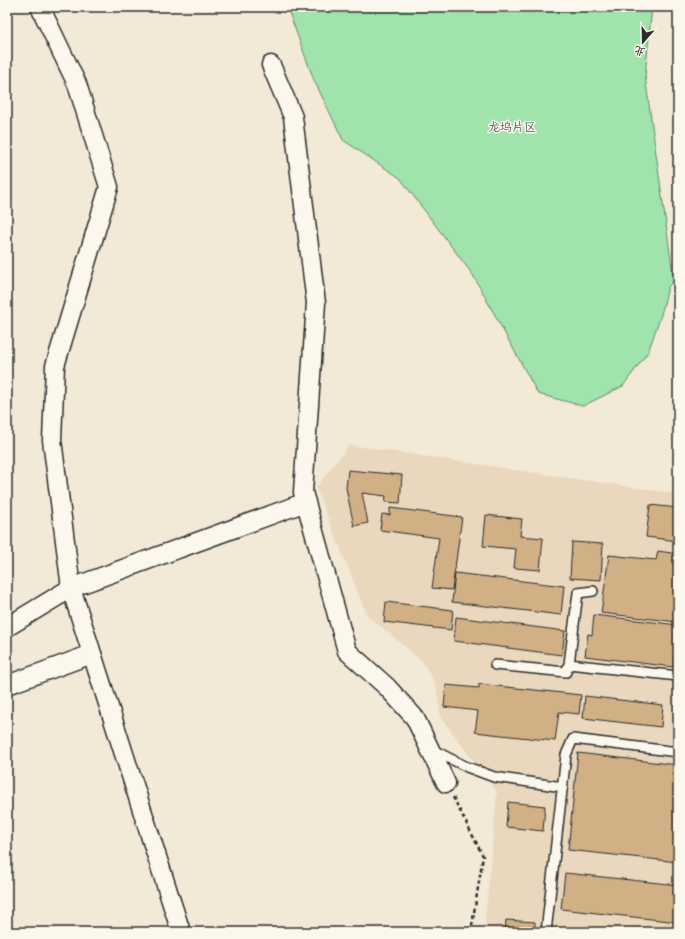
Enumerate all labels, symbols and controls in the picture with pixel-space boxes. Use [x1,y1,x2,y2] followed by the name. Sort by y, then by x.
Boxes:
[623,22,663,62] north arrow
[632,43,647,59] text: 北
[488,120,536,134] park label: 龙坞片区

